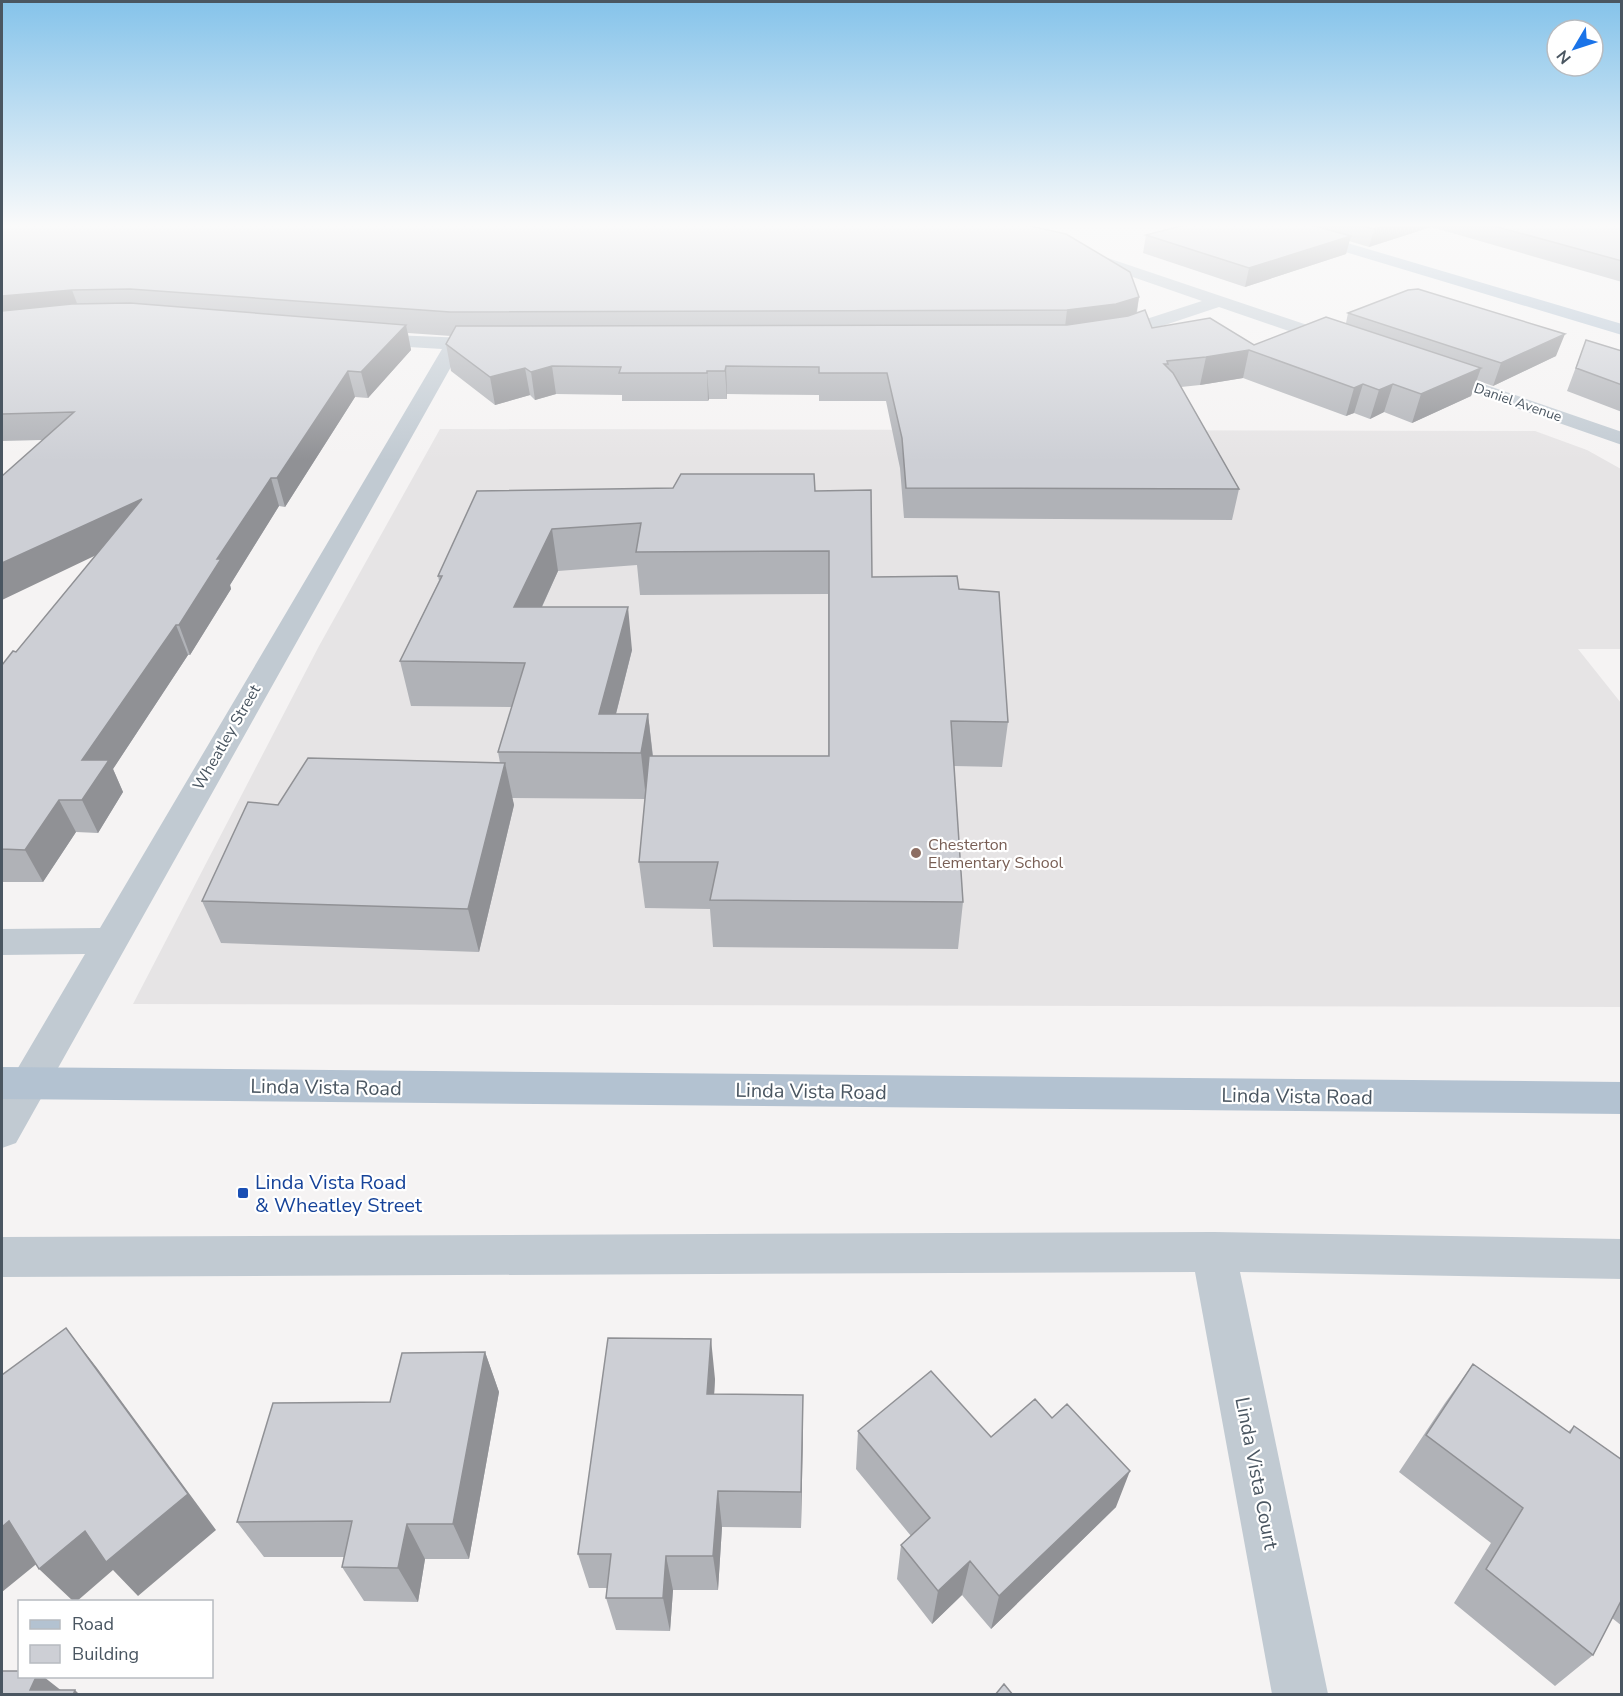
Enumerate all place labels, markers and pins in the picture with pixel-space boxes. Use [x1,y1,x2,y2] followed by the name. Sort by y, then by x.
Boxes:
[928,834,1064,874] place label: Chesterton Elementary School
[909,846,923,860] marker: Chesterton Elementary School
[255,1169,423,1219] place label: Linda Vista Road & Wheatley Street
[236,1186,250,1200] marker: Linda Vista Road & Wheatley Street

